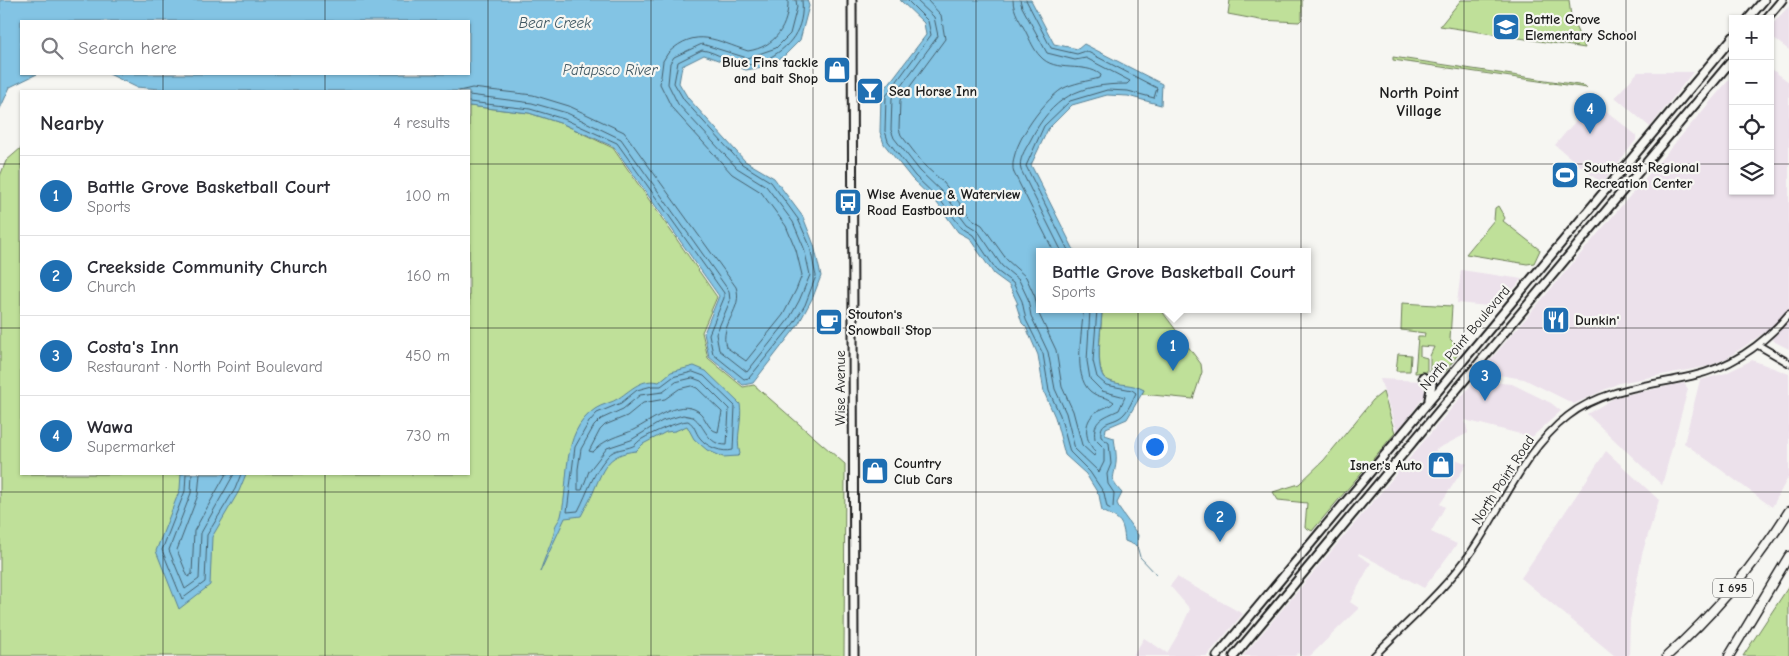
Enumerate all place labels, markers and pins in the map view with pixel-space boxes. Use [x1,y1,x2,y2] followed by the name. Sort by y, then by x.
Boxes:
[1525,11,1637,44] place label: Battle Grove Elementary School
[1491,12,1521,42] school or university icon: Battle Grove Elementary School
[722,54,818,87] place label: Blue Fins tackle and bait Shop
[822,55,852,85] shop icon: Blue Fins tackle and bait Shop
[855,76,885,106] bar icon: Sea Horse Inn
[889,83,977,100] place label: Sea Horse Inn
[1574,93,1606,134] pin: 4
[1584,159,1699,192] place label: Southeast Regional Recreation Center
[1550,160,1580,190] sports icon: Southeast Regional Recreation Center
[867,186,1021,219] place label: Wise Avenue & Waterview Road Eastbound
[833,187,863,217] bus stop icon: Wise Avenue & Waterview Road Eastbound
[1541,305,1571,335] restaurant icon: Dunkin'
[848,306,932,339] place label: Stouton's Snowball Stop
[814,307,844,337] cafe icon: Stouton's Snowball Stop
[1575,312,1619,329] place label: Dunkin'
[1157,330,1189,371] pin: 1
[1469,360,1501,401] pin: 3
[1426,450,1456,480] shop icon: Isner's Auto
[894,455,952,488] place label: Country Club Cars
[860,456,890,486] shop icon: Country Club Cars
[1350,457,1422,474] place label: Isner's Auto
[1204,501,1236,542] pin: 2

